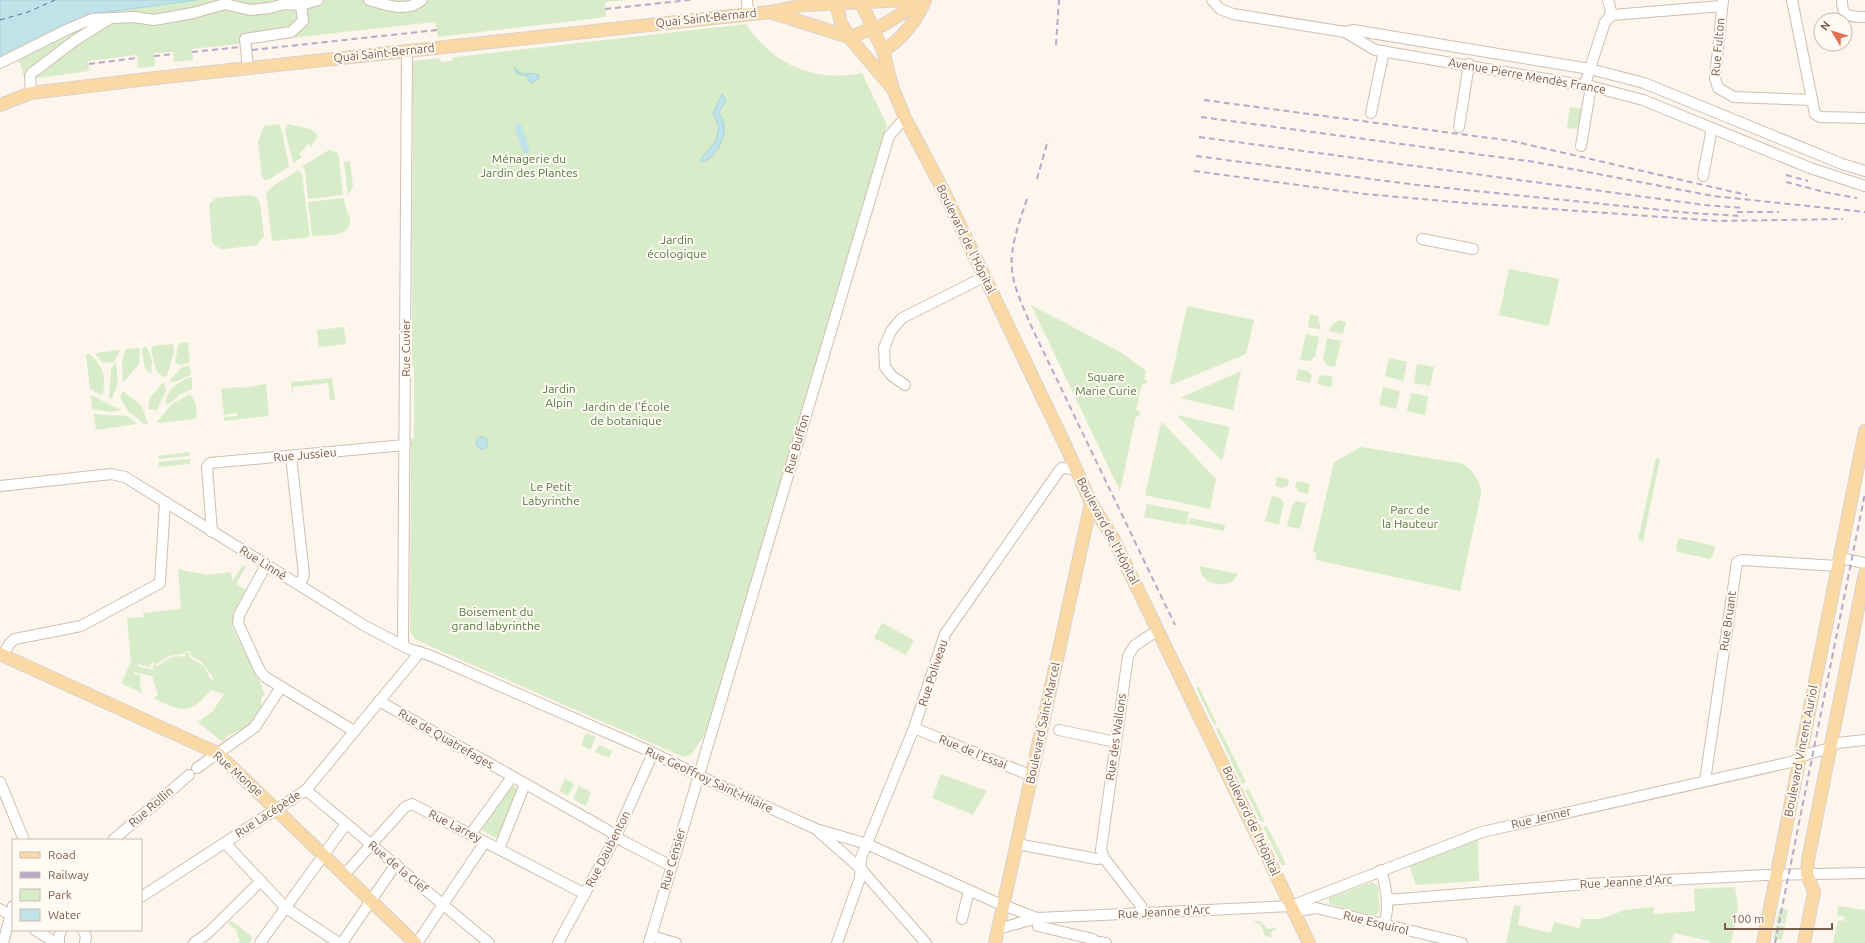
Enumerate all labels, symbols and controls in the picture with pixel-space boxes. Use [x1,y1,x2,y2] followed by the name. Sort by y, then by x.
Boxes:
[655,6,757,29] street label: Quai Saint-Bernard
[1813,12,1853,52] north arrow
[1708,17,1727,77] street label: Rue Fulton
[1818,19,1832,33] text: N
[333,41,435,64] street label: Quai Saint-Bernard
[1447,55,1607,96] street label: Avenue Pierre Mendès France
[480,152,578,179] park label: Ménagerie du Jardin des Plantes
[934,182,998,295] street label: Boulevard de l'Hôpital
[647,233,707,260] park label: Jardin écologique
[399,319,412,377] street label: Rue Cuvier
[1075,370,1137,397] park label: Square Marie Curie
[542,382,576,409] park label: Jardin Alpin
[582,400,670,427] park label: Jardin de l'École de botanique
[782,413,811,475] street label: Rue Buffon
[273,445,337,464] street label: Rue Jussieu
[1075,475,1142,587] street label: Boulevard de l'Hôpital
[522,480,580,507] park label: Le Petit Labyrinthe
[1382,503,1439,530] park label: Parc de la Hauteur
[237,543,289,582] street label: Rue Linné
[1717,590,1738,652] street label: Rue Bruant
[452,605,540,632] park label: Boisement du grand labyrinthe
[916,638,949,708] street label: Rue Poliveau
[1023,661,1062,785] street label: Boulevard Saint-Marcel
[1781,684,1820,818] street label: Boulevard Vincent Auriol
[1103,693,1128,781] street label: Rue des Wallons
[396,706,496,771] street label: Rue de Quatrefages
[937,732,1009,771] street label: Rue de l'Essai
[643,744,775,815] street label: Rue Geoffroy Saint-Hilaire
[211,749,266,799] street label: Rue Monge
[1220,764,1283,878] street label: Boulevard de l'Hôpital
[126,784,175,829] street label: Rue Rollin
[233,788,303,840] street label: Rue Lacépède
[1510,804,1573,831] street label: Rue Jenner
[427,807,484,844] street label: Rue Larrey
[583,808,632,889] street label: Rue Daubenton
[657,826,688,891] street label: Rue Censier
[366,838,431,896] street label: Rue de la Clef
[12,839,142,931] legend
[48,848,76,861] text: Road
[48,868,89,881] text: Railway
[1579,873,1673,890] street label: Rue Jeanne d'Arc
[48,888,72,901] text: Park
[1117,903,1211,920] street label: Rue Jeanne d'Arc
[1725,905,1832,931] scale bar
[48,908,81,921] text: Water
[1342,908,1410,937] street label: Rue Esquirol
[1731,912,1764,925] text: 100 m

